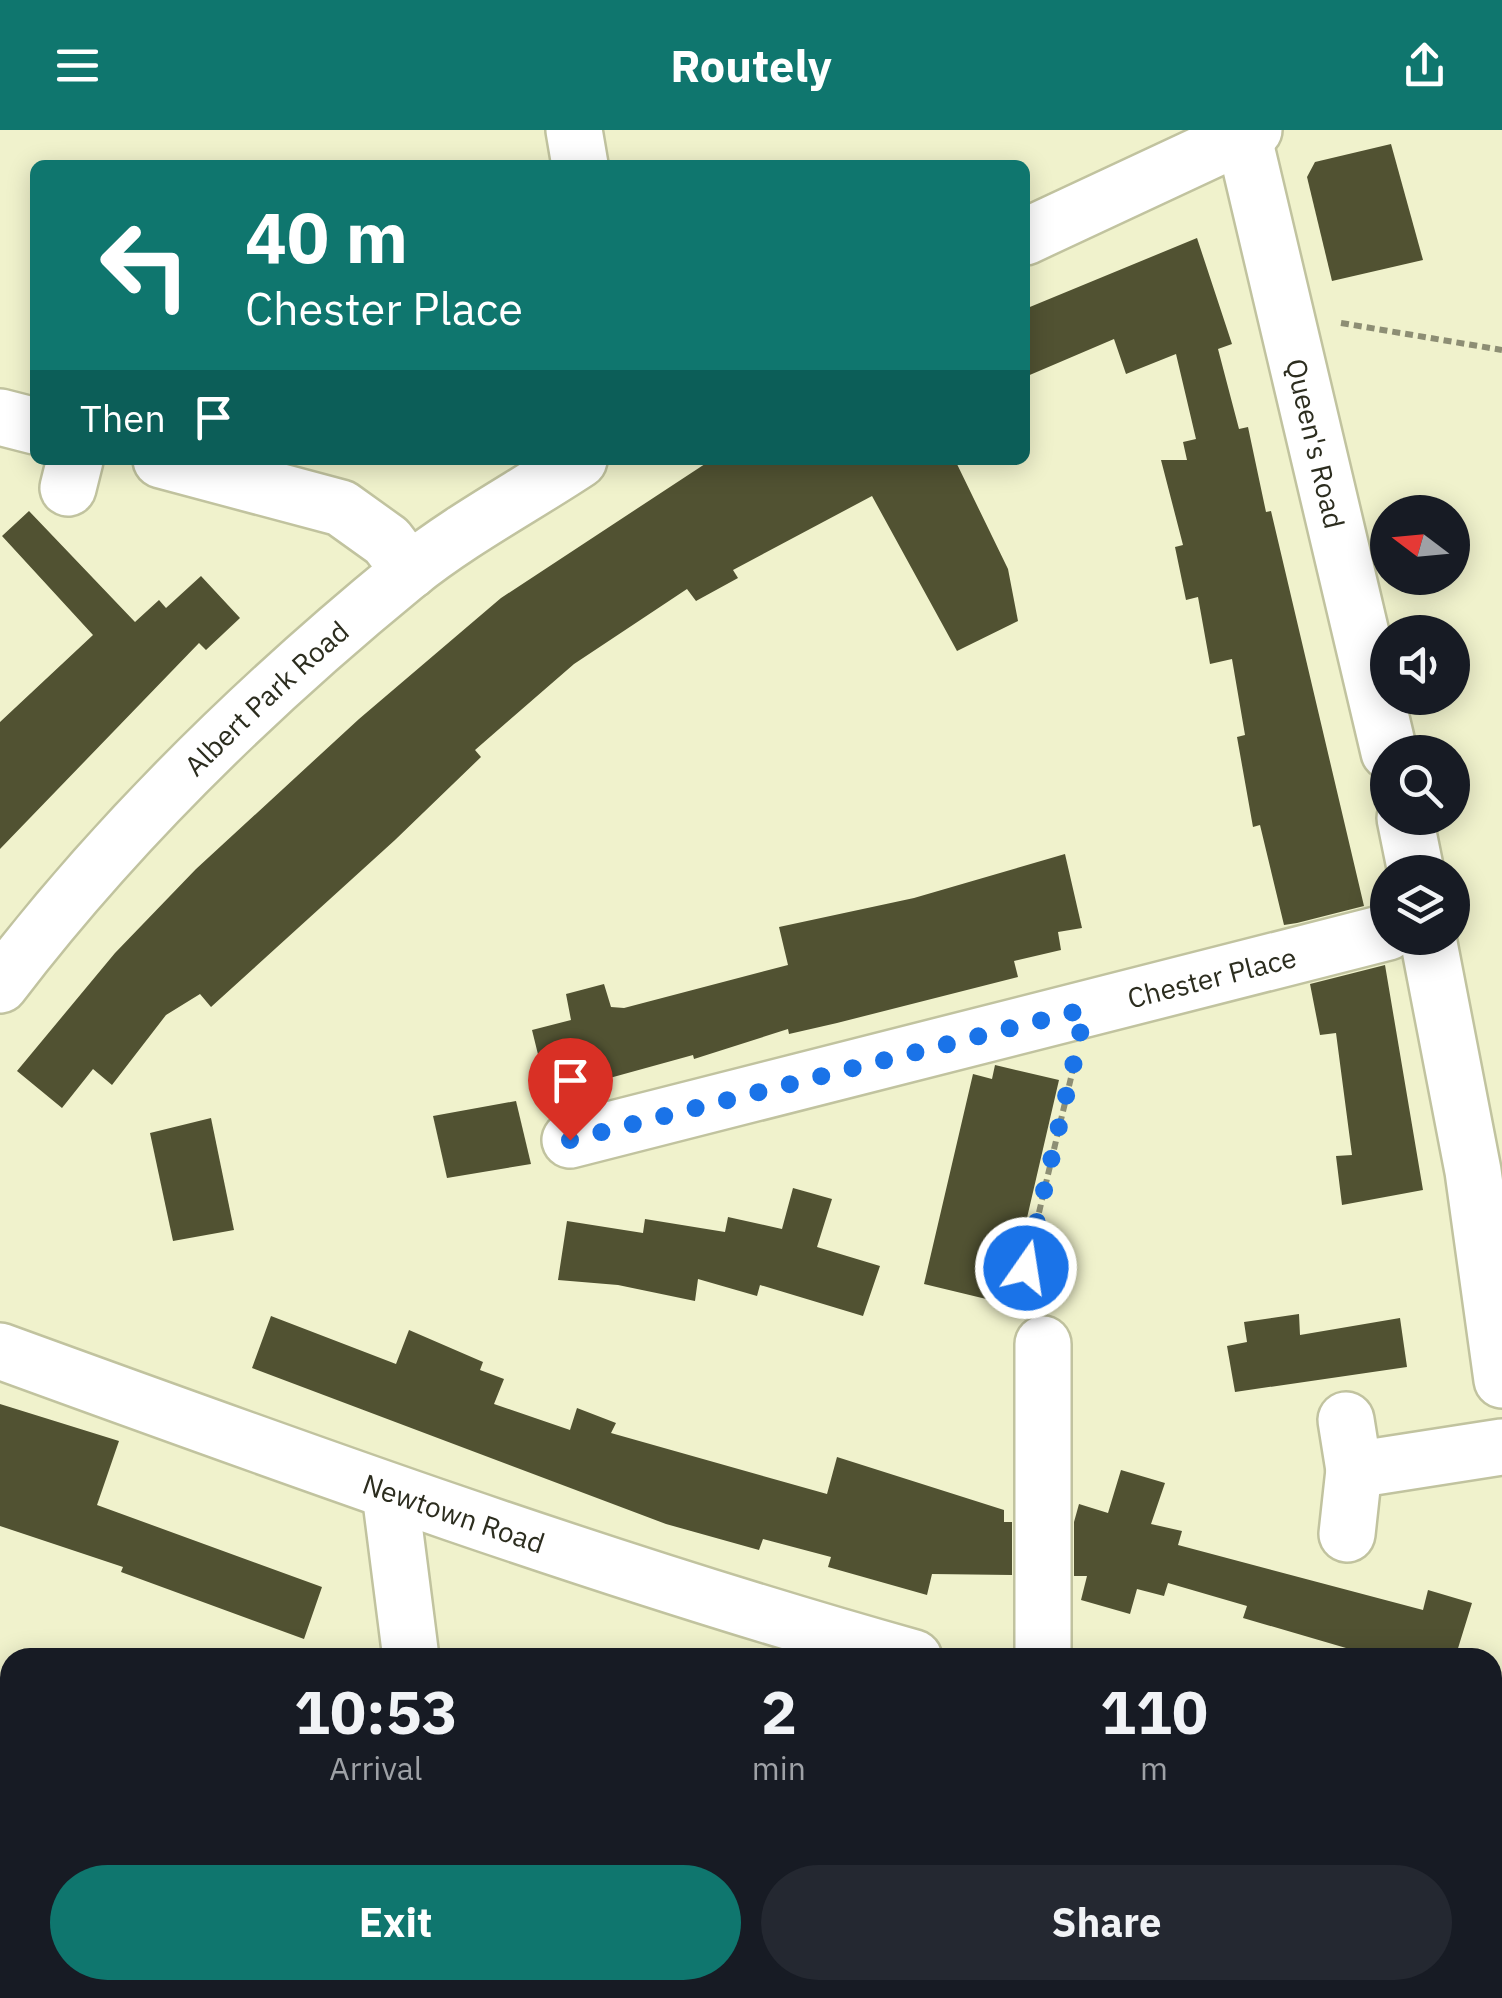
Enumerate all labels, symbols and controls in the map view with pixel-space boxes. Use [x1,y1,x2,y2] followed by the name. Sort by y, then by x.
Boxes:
[670,36,832,94] text: Routely
[50,38,105,93] icon: menu
[1397,38,1452,93] icon: share
[245,191,408,282] text: 40 m
[80,200,210,330] icon: left
[245,279,523,337] text: Chester Place
[1278,355,1354,532] street label: Queen's Road
[186,390,241,445] icon: arrive
[80,393,166,442] text: Then
[1370,495,1470,595] north arrow
[1370,495,1470,955] map controls
[176,612,356,783] street label: Albert Park Road
[1370,615,1470,715] button: sound
[1370,735,1470,835] button: search
[1370,855,1470,955] button: layers
[1123,938,1300,1016] street label: Chester Place
[528,1038,613,1141] pin
[543,1053,598,1108] icon: arrive
[974,1216,1078,1320] position arrow
[358,1464,550,1561] street label: Newtown Road
[294,1672,458,1751] text: 10:53
[761,1672,797,1751] text: 2
[1100,1672,1208,1751] text: 110
[329,1747,423,1789] text: Arrival
[752,1747,806,1789] text: min
[1140,1747,1168,1789] text: m
[50,1865,741,1980] button: Exit
[761,1865,1452,1980] button: Share

